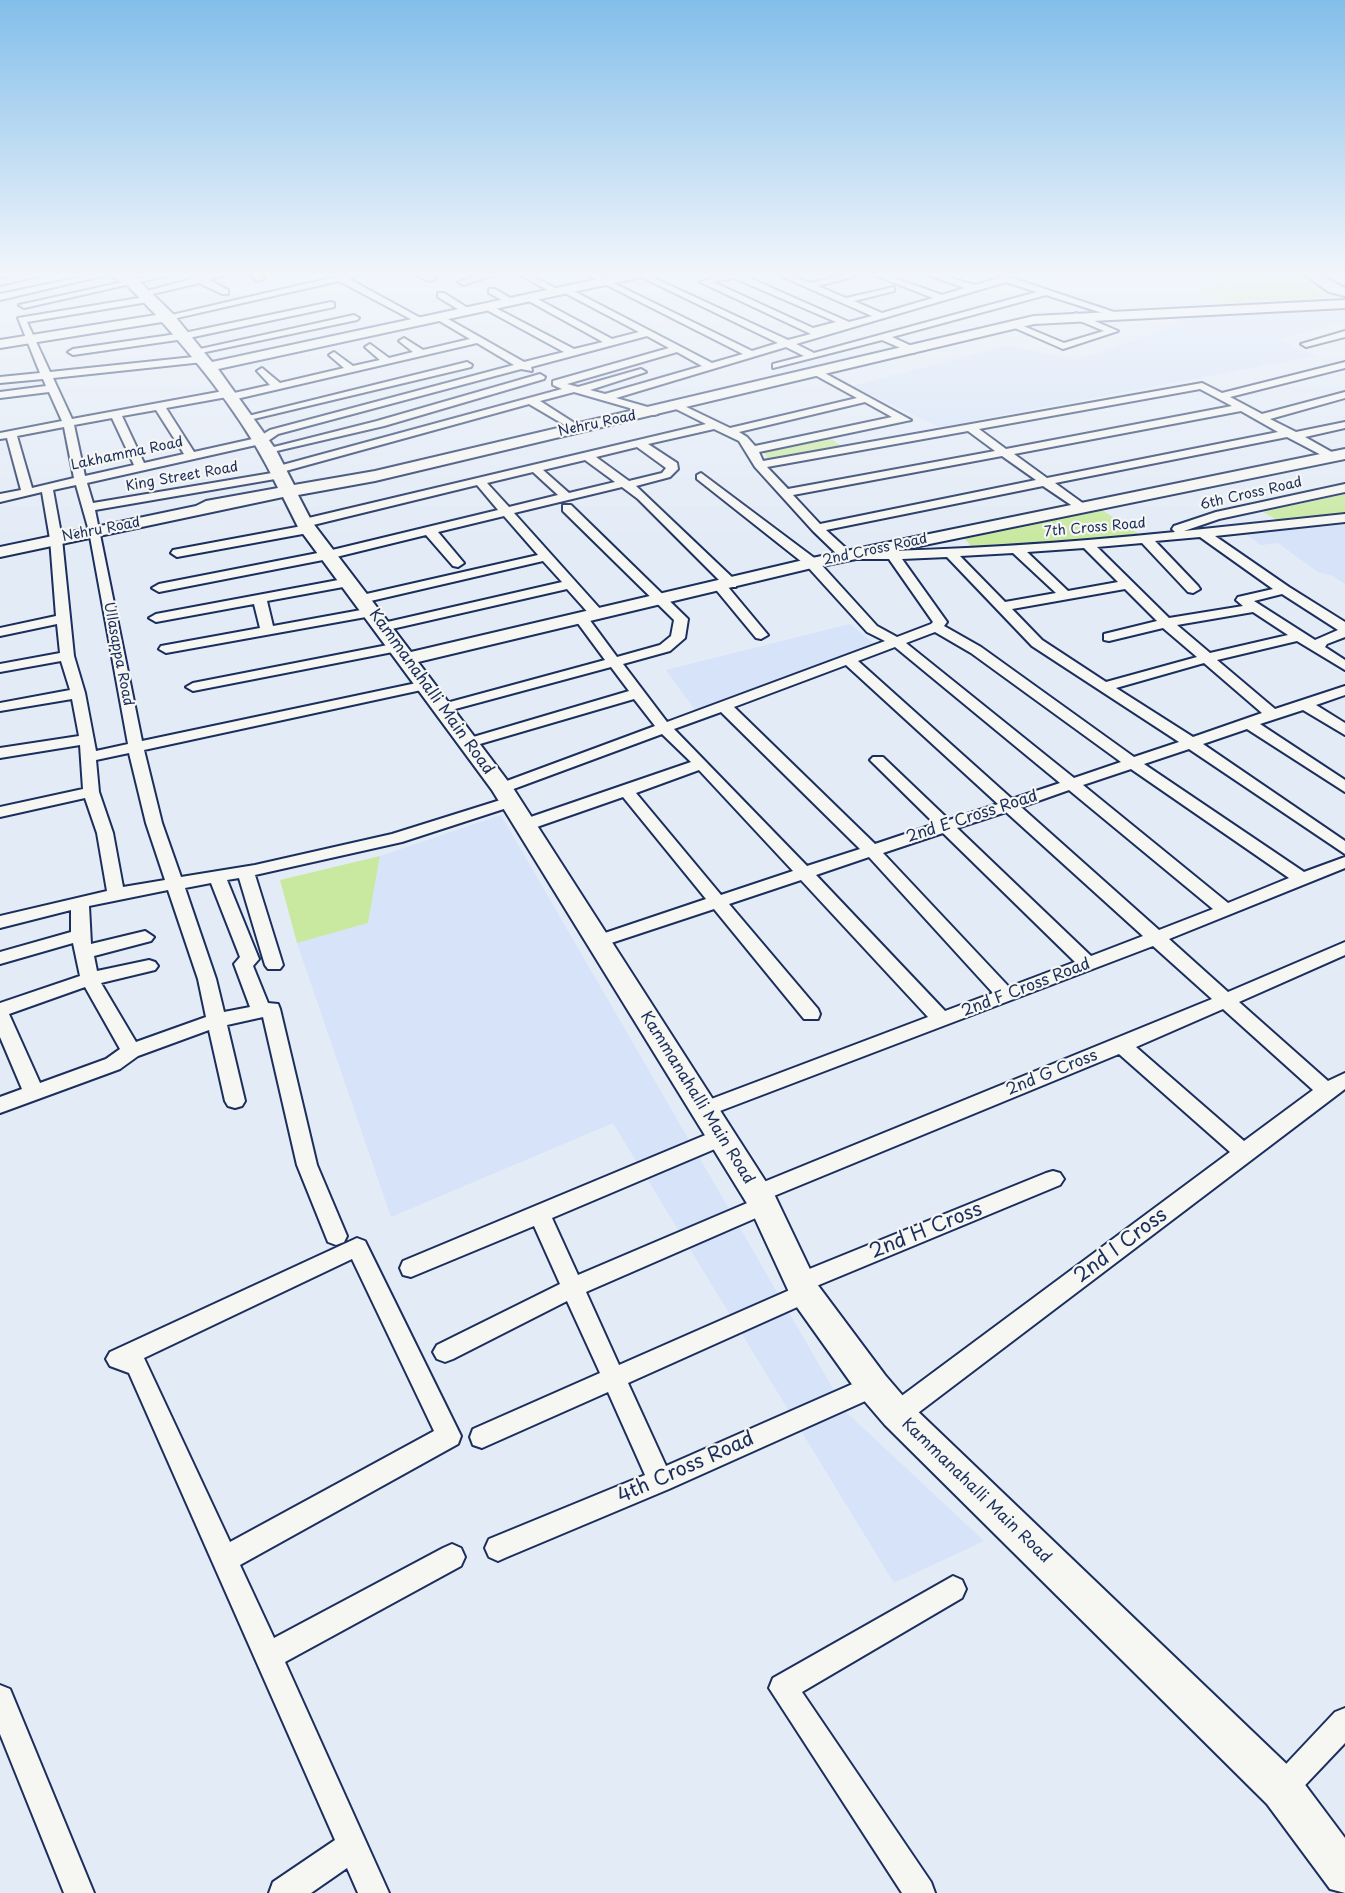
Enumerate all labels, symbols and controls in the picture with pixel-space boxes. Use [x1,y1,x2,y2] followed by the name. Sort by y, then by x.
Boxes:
[556,408,638,440] street label: Nehru Road
[69,434,185,474] street label: Lakhamma Road
[125,459,239,495] street label: King Street Road
[1198,474,1304,514] street label: 6th Cross Road
[60,514,142,546] street label: Nehru Road
[1044,515,1146,541] street label: 7th Cross Road
[821,531,929,569] street label: 2nd Cross Road
[100,601,136,707] street label: Ullasappa Road
[364,605,498,779] street label: Kammanahalli Main Road
[904,787,1040,847] street label: 2nd E Cross Road
[959,955,1093,1021] street label: 2nd F Cross Road
[636,1008,758,1188] street label: Kammanahalli Main Road
[1004,1046,1100,1100] street label: 2nd G Cross
[866,1197,986,1265] street label: 2nd H Cross
[1070,1203,1172,1289] street label: 2nd I Cross
[897,1415,1055,1567] street label: Kammanahalli Main Road
[614,1427,758,1509] street label: 4th Cross Road

